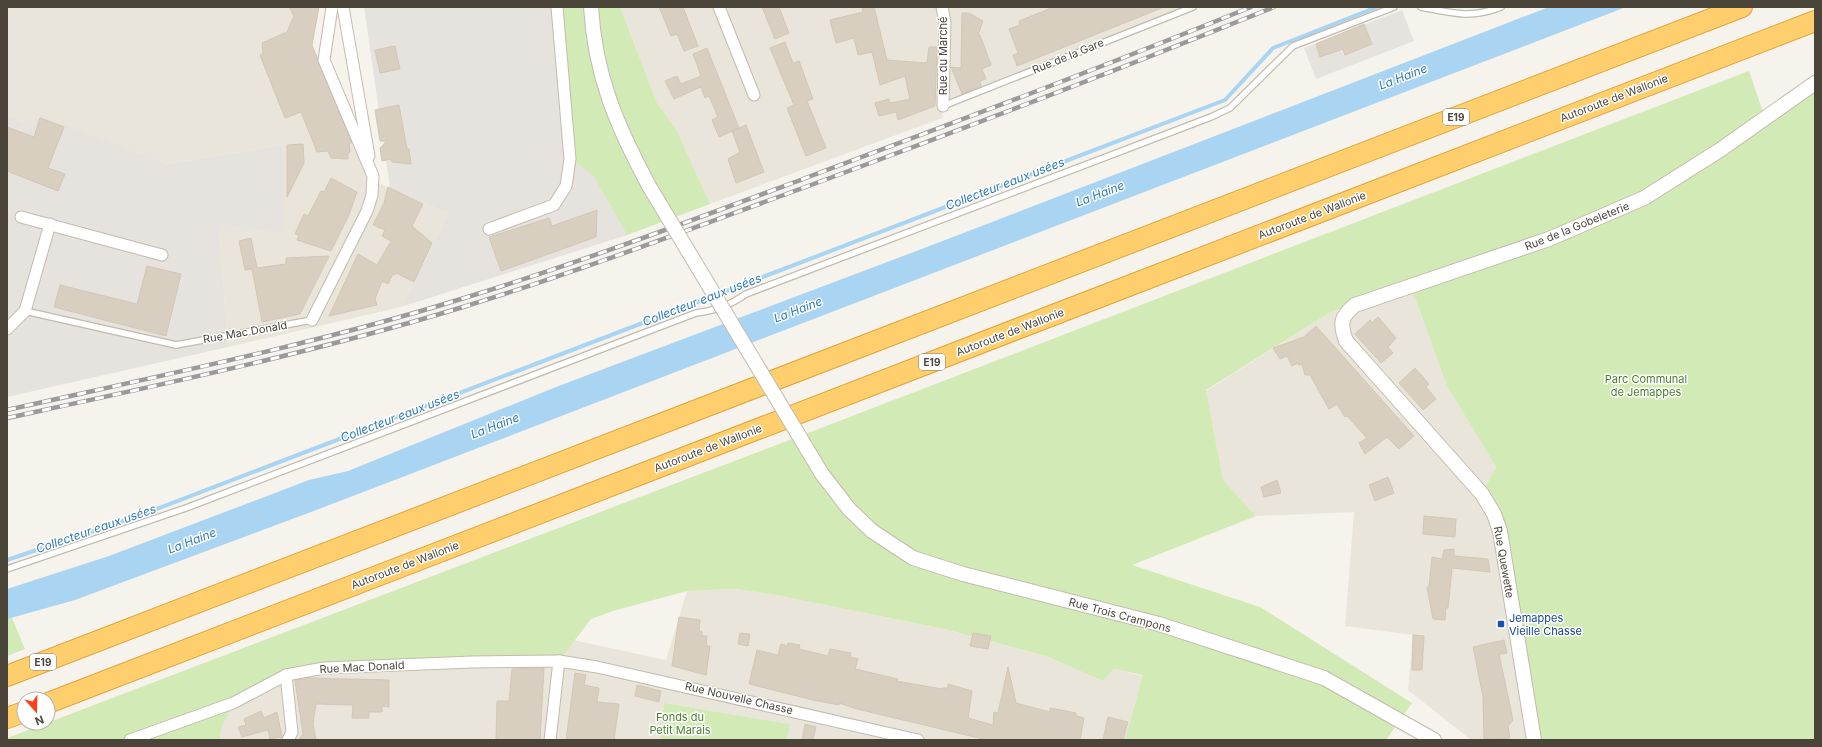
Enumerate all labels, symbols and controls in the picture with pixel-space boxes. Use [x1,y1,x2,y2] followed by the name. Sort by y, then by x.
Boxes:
[936,17,950,95] street label: Rue du Marché
[1030,35,1106,77] street label: Rue de la Gare
[1376,60,1429,93] water label: La Haine
[1558,71,1670,125] street label: Autoroute de Wallonie
[1443,109,1469,125] road number: E19
[943,154,1066,213] water label: Collecteur eaux usées
[1073,177,1126,210] water label: La Haine
[1256,188,1368,242] street label: Autoroute de Wallonie
[1523,199,1631,253] street label: Rue de la Gobeleterie
[640,270,763,329] water label: Collecteur eaux usées
[771,293,824,326] water label: La Haine
[954,305,1066,359] street label: Autoroute de Wallonie
[202,318,288,346] street label: Rue Mac Donald
[919,354,945,370] road number: E19
[1605,372,1687,399] park label: Parc Communal de Jemappes
[338,386,461,445] water label: Collecteur eaux usées
[468,409,521,442] water label: La Haine
[652,421,764,475] street label: Autoroute de Wallonie
[34,501,158,556] water label: Collecteur eaux usées
[165,524,218,557] water label: La Haine
[1491,525,1517,599] street label: Rue Quewette
[349,538,461,592] street label: Autoroute de Wallonie
[1067,595,1173,635] street label: Rue Trois Crampons
[1509,611,1582,638] place label: Jemappes Vieille Chasse
[1496,619,1506,629] marker: Jemappes Vieille Chasse
[30,654,56,670] road number: E19
[319,658,405,676] street label: Rue Mac Donald
[684,679,794,717] street label: Rue Nouvelle Chasse
[16,691,56,731] north arrow
[649,710,711,737] park label: Fonds du Petit Marais
[33,712,46,728] text: N

